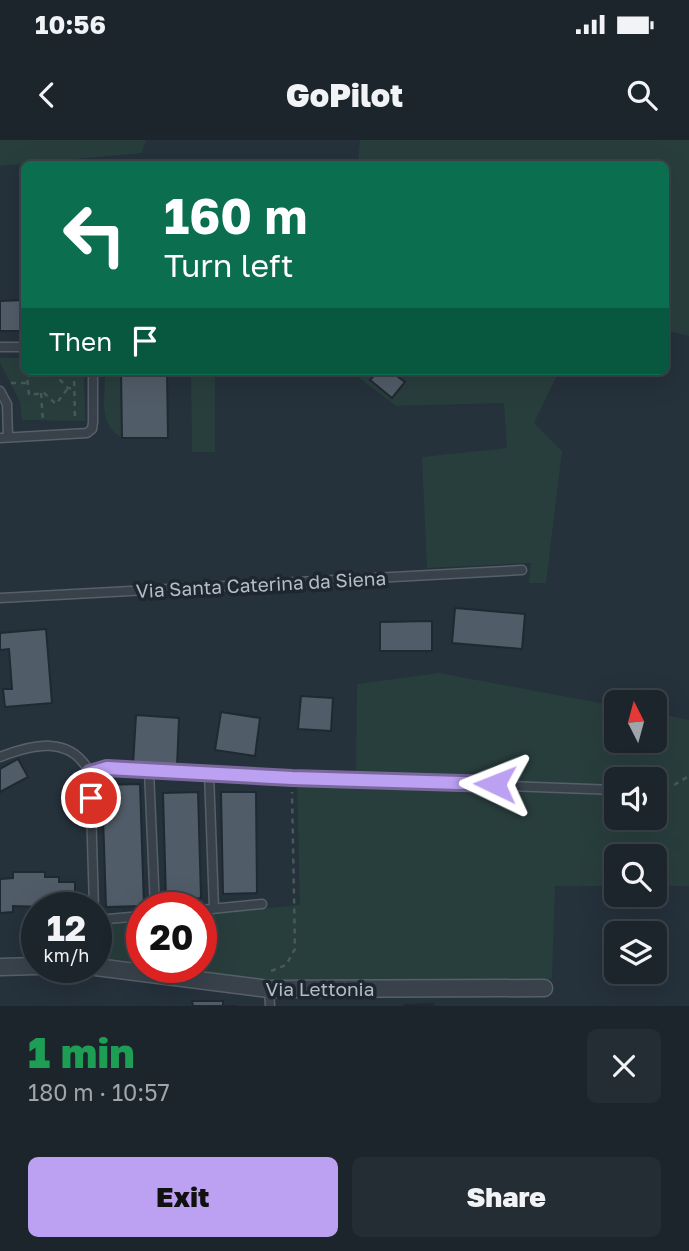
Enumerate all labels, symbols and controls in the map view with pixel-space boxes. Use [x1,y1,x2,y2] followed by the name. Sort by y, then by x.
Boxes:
[35,9,106,40] text: 10:56
[28,76,66,114] icon: back
[286,76,403,114] text: GoPilot
[623,76,661,114] icon: search
[164,186,307,245] text: 160 m
[49,189,140,280] icon: left
[164,246,293,284] text: Turn left
[126,322,164,360] icon: arrive
[49,326,112,357] text: Then
[135,566,387,602] street label: Via Santa Caterina da Siena
[604,690,667,752] north arrow
[604,690,667,984] map controls
[458,747,532,821] position arrow
[604,767,667,830] button: sound
[61,768,121,828] pin
[72,779,110,817] icon: arrive
[604,844,667,907] button: search
[126,892,217,983] speed limit sign: 20
[47,907,86,949] text: 12
[604,921,667,984] button: layers
[44,944,89,966] text: km/h
[266,977,374,1000] street label: Via Lettonia
[28,1027,135,1077] text: 1 min
[587,1029,661,1103] button: close
[28,1078,170,1106] text: 180 m · 10:57
[28,1157,338,1237] button: Exit
[352,1157,661,1237] button: Share

